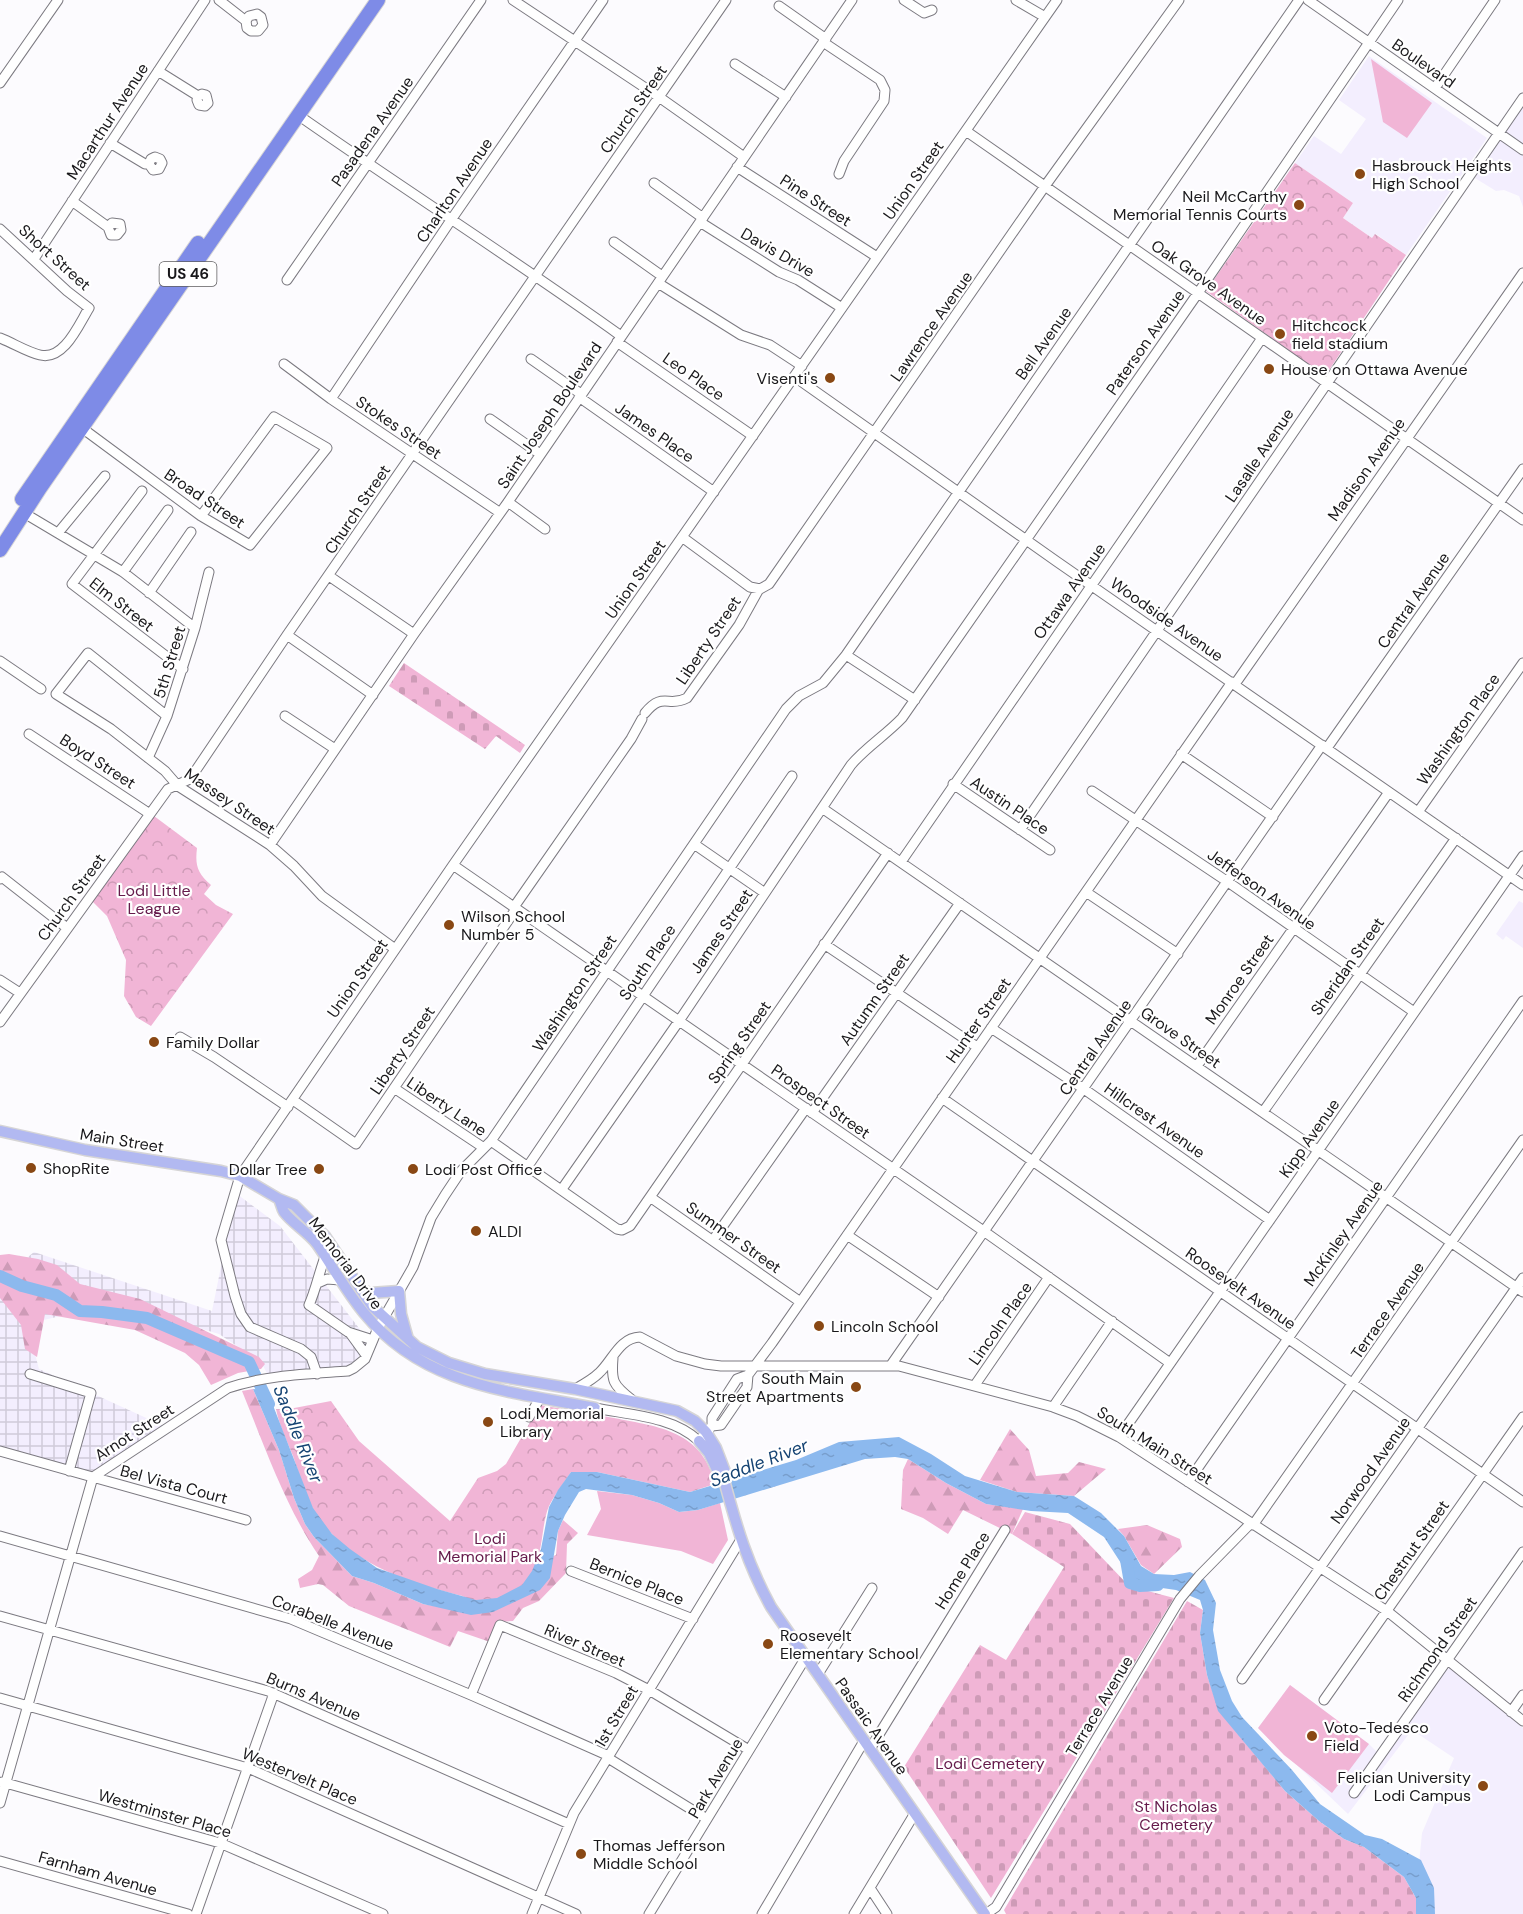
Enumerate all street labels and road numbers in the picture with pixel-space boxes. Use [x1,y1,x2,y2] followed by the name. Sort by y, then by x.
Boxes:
[1388,34,1460,93] street label: Boulevard
[62,59,153,184] street label: Macarthur Avenue
[595,61,672,158] street label: Church Street
[327,72,418,191] street label: Pasadena Avenue
[412,134,497,247] street label: Charlton Avenue
[878,137,948,224] street label: Union Street
[776,170,855,231] street label: Pine Street
[14,220,95,295] street label: Short Street
[737,223,818,282] street label: Davis Drive
[1147,235,1270,330] street label: Oak Grove Avenue
[160,262,216,286] road number: US 46
[886,267,977,386] street label: Lawrence Avenue
[1101,286,1190,399] street label: Paterson Avenue
[1011,303,1076,384] street label: Bell Avenue
[492,338,606,493] street label: Saint Joseph Boulevard
[659,348,729,405] street label: Leo Place
[352,391,446,464] street label: Stokes Street
[611,397,698,467] street label: James Place
[1220,404,1299,506] street label: Lasalle Avenue
[1323,414,1410,525] street label: Madison Avenue
[320,461,395,558] street label: Church Street
[160,464,249,533] street label: Broad Street
[600,536,670,623] street label: Union Street
[1028,539,1110,643] street label: Ottawa Avenue
[1372,548,1454,653] street label: Central Avenue
[85,573,158,636] street label: Elm Street
[1106,573,1227,666] street label: Woodside Avenue
[671,592,746,688] street label: Liberty Street
[148,623,190,701] street label: 5th Street
[1412,669,1505,789] street label: Washington Place
[56,729,140,794] street label: Boyd Street
[180,763,279,840] street label: Massey Street
[966,771,1053,839] street label: Austin Place
[1203,844,1320,935] street label: Jefferson Avenue
[33,849,110,945] street label: Church Street
[685,885,757,978] street label: James Street
[1306,913,1389,1019] street label: Sheridan Street
[614,920,681,1004] street label: South Place
[1200,930,1278,1029] street label: Monroe Street
[527,931,621,1056] street label: Washington Street
[322,935,392,1022] street label: Union Street
[835,949,914,1050] street label: Autumn Street
[941,973,1016,1067] street label: Hunter Street
[1054,995,1136,1100] street label: Central Avenue
[703,997,776,1088] street label: Spring Street
[365,1002,440,1098] street label: Liberty Street
[1136,1002,1225,1073] street label: Grove Street
[767,1059,874,1143] street label: Prospect Street
[403,1072,491,1141] street label: Liberty Lane
[1100,1078,1209,1163] street label: Hillcrest Avenue
[1274,1095,1344,1182] street label: Kipp Avenue
[78,1123,165,1157] street label: Main Street
[1299,1176,1388,1290] street label: McKinley Avenue
[682,1197,785,1278] street label: Summer Street
[304,1213,387,1314] street label: Memorial Drive
[1181,1242,1300,1334] street label: Roosevelt Avenue
[1346,1258,1429,1363] street label: Terrace Avenue
[964,1278,1037,1369] street label: Lincoln Place
[90,1399,178,1466] street label: Arnot Street
[1093,1401,1216,1489] street label: South Main Street
[1326,1413,1415,1528] street label: Norwood Avenue
[118,1460,230,1509] street label: Bel Vista Court
[1369,1496,1454,1605] street label: Chestnut Street
[930,1527,995,1613] street label: Home Place
[587,1553,687,1610] street label: Bernice Place
[269,1589,397,1655] street label: Corabelle Avenue
[1393,1592,1482,1706] street label: Richmond Street
[541,1619,628,1672] street label: River Street
[1061,1652,1138,1761] street label: Terrace Avenue
[263,1667,364,1726] street label: Burns Avenue
[830,1674,913,1779] street label: Passaic Avenue
[590,1681,643,1751] street label: 1st Street
[683,1734,748,1822] street label: Park Avenue
[239,1743,361,1810] street label: Westervelt Place
[96,1784,234,1843] street label: Westminster Place
[36,1846,160,1900] street label: Farnham Avenue

